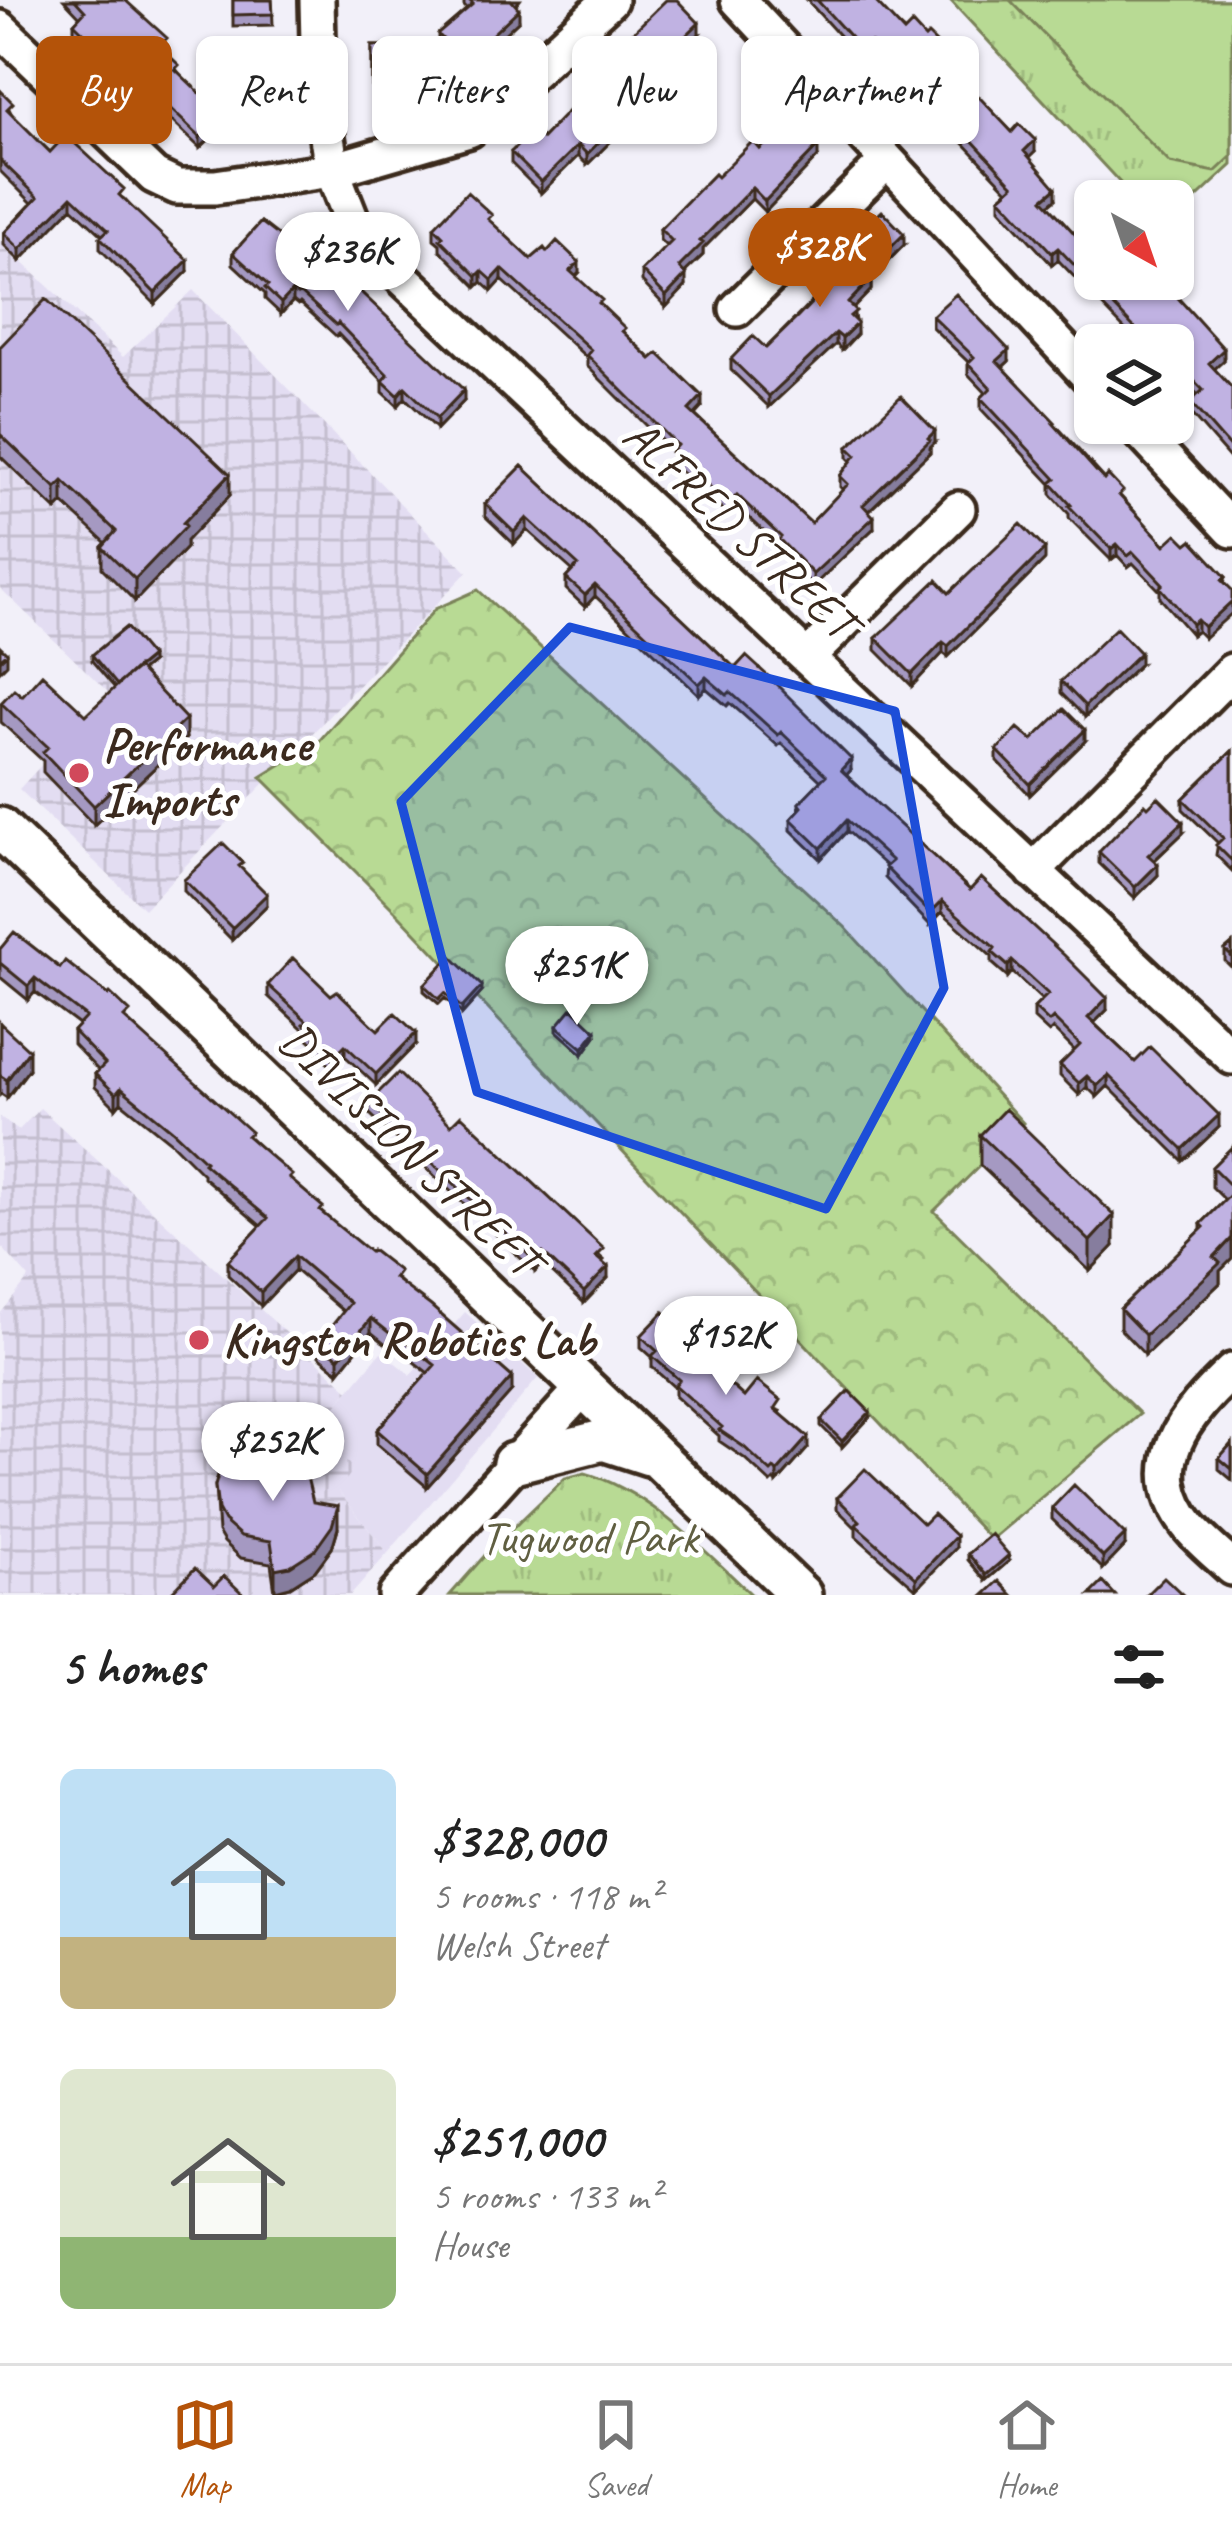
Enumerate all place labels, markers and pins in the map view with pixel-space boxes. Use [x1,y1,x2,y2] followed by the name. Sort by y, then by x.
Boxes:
[736,208,904,310] pin: $328K
[264,212,432,314] pin: $236K
[103,715,315,830] place label: Performance Imports
[66,760,92,786] marker: Performance Imports
[493,926,661,1028] pin: $251K
[642,1296,810,1398] pin: $152K
[223,1310,599,1370] place label: Kingston Robotics Lab
[186,1327,212,1353] marker: Kingston Robotics Lab
[189,1402,357,1504] pin: $252K

